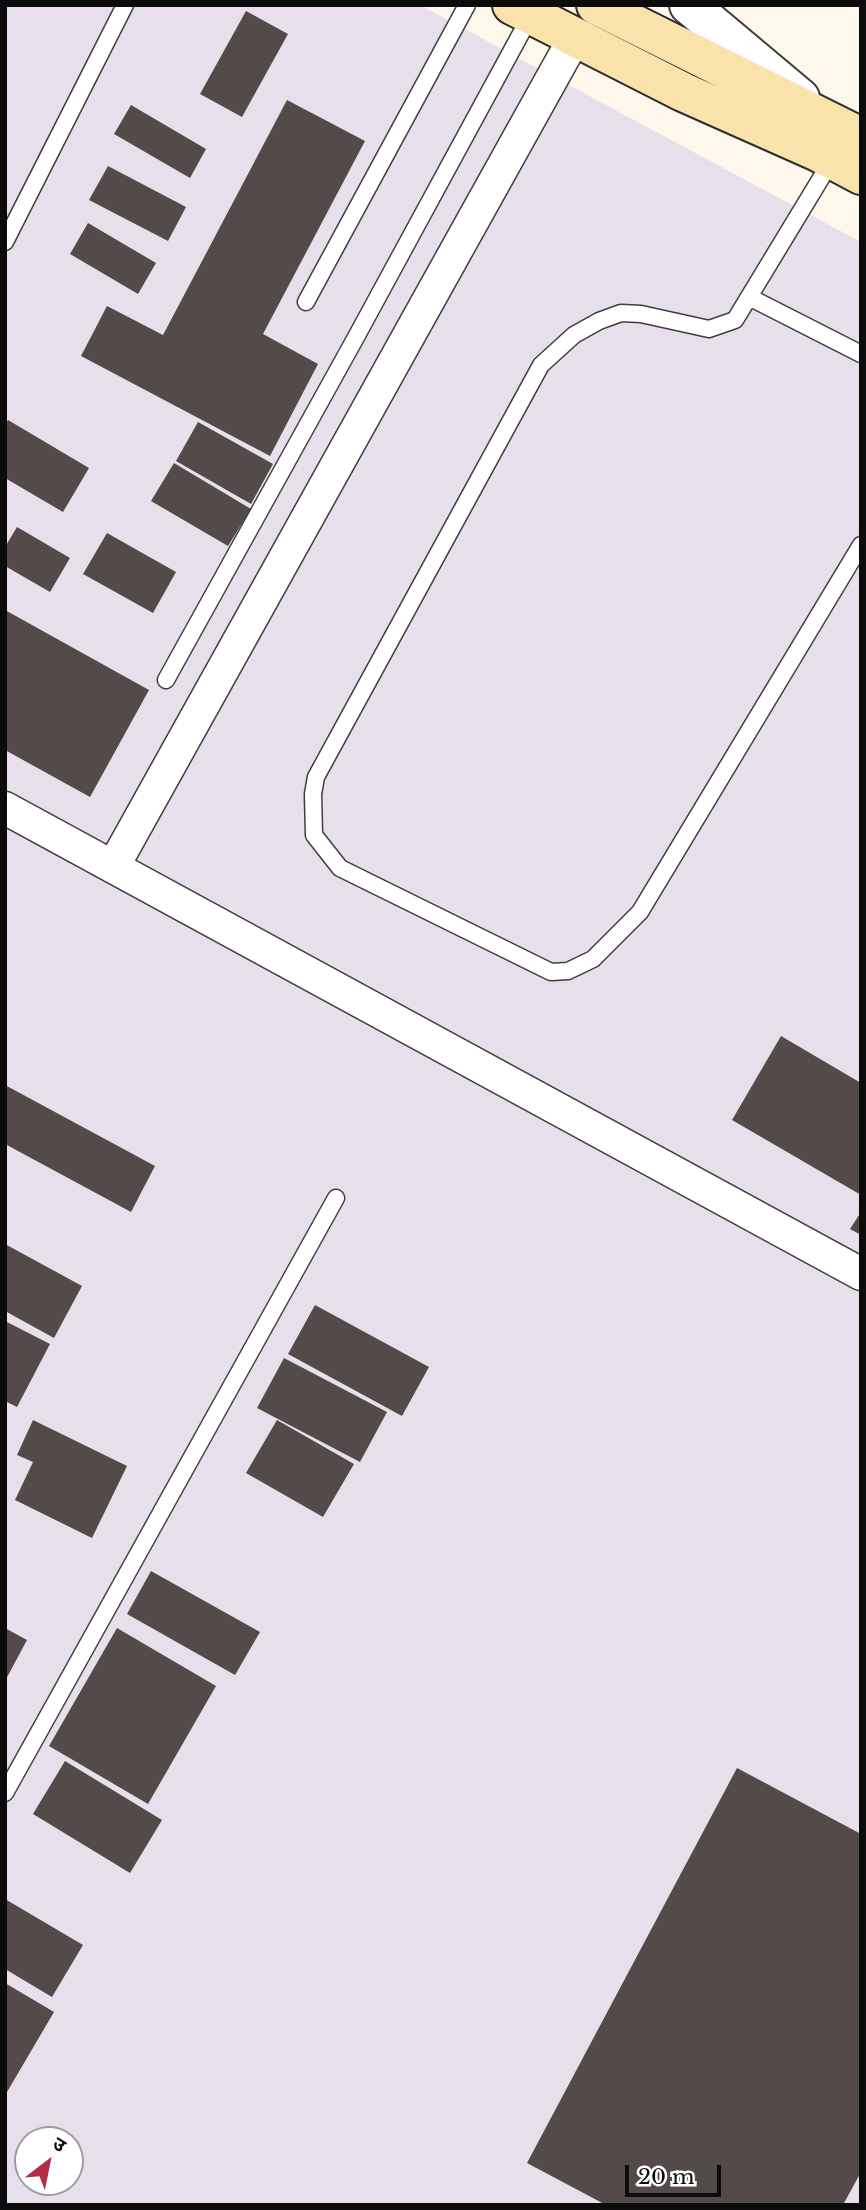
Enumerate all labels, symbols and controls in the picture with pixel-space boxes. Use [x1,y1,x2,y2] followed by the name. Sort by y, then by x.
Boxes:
[14,2126,84,2196] north arrow
[49,2132,70,2157] text: उ
[628,2150,724,2194] scale bar
[638,2164,695,2190] text: 20 m

